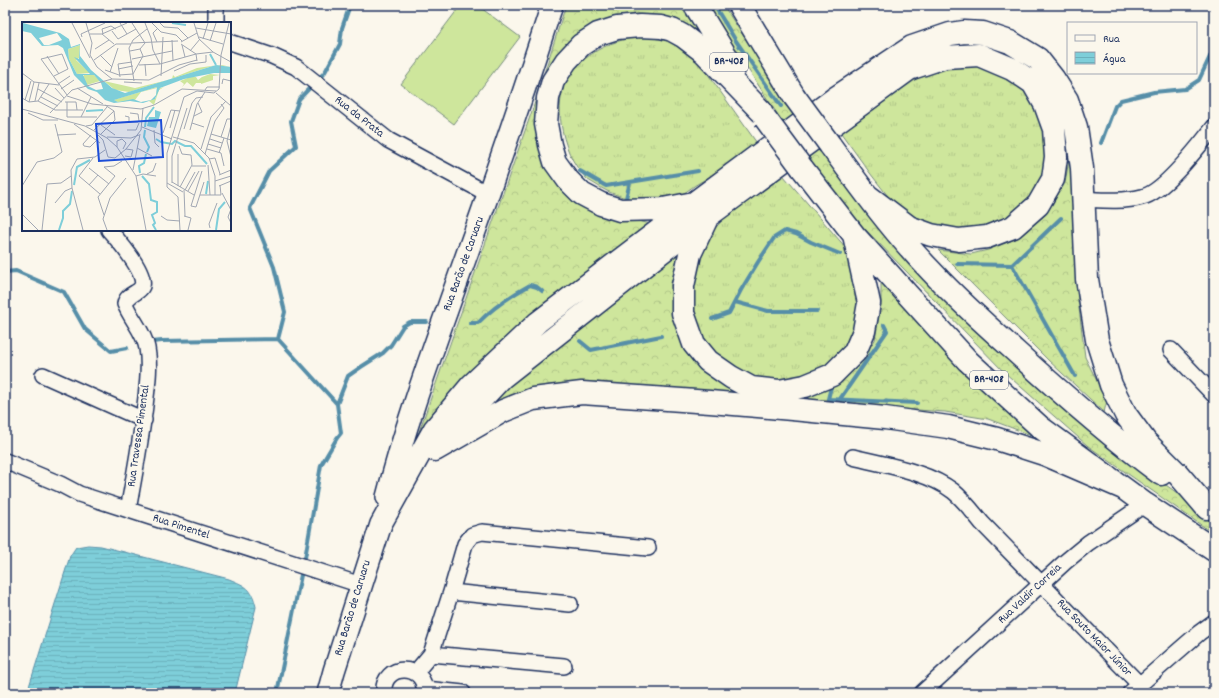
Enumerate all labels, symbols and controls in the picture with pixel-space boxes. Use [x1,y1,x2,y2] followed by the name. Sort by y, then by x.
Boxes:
[22,22,231,231] inset map
[1067,22,1197,74] legend
[1103,31,1120,48] text: Rua
[1103,51,1126,68] text: Água
[710,53,748,71] road number: BR-408
[331,92,388,142] street label: Rua da Prata
[439,214,489,314] street label: Rua Barão de Caruaru
[970,371,1008,389] road number: BR-408
[123,384,155,488] street label: Rua Travessa Pimental
[150,510,212,544] street label: Rua Pimentel
[330,558,376,658] street label: Rua Barão de Caruaru
[994,560,1066,628] street label: Rua Valdir Correia
[1052,595,1136,681] street label: Rua Souto Maior Júnior

